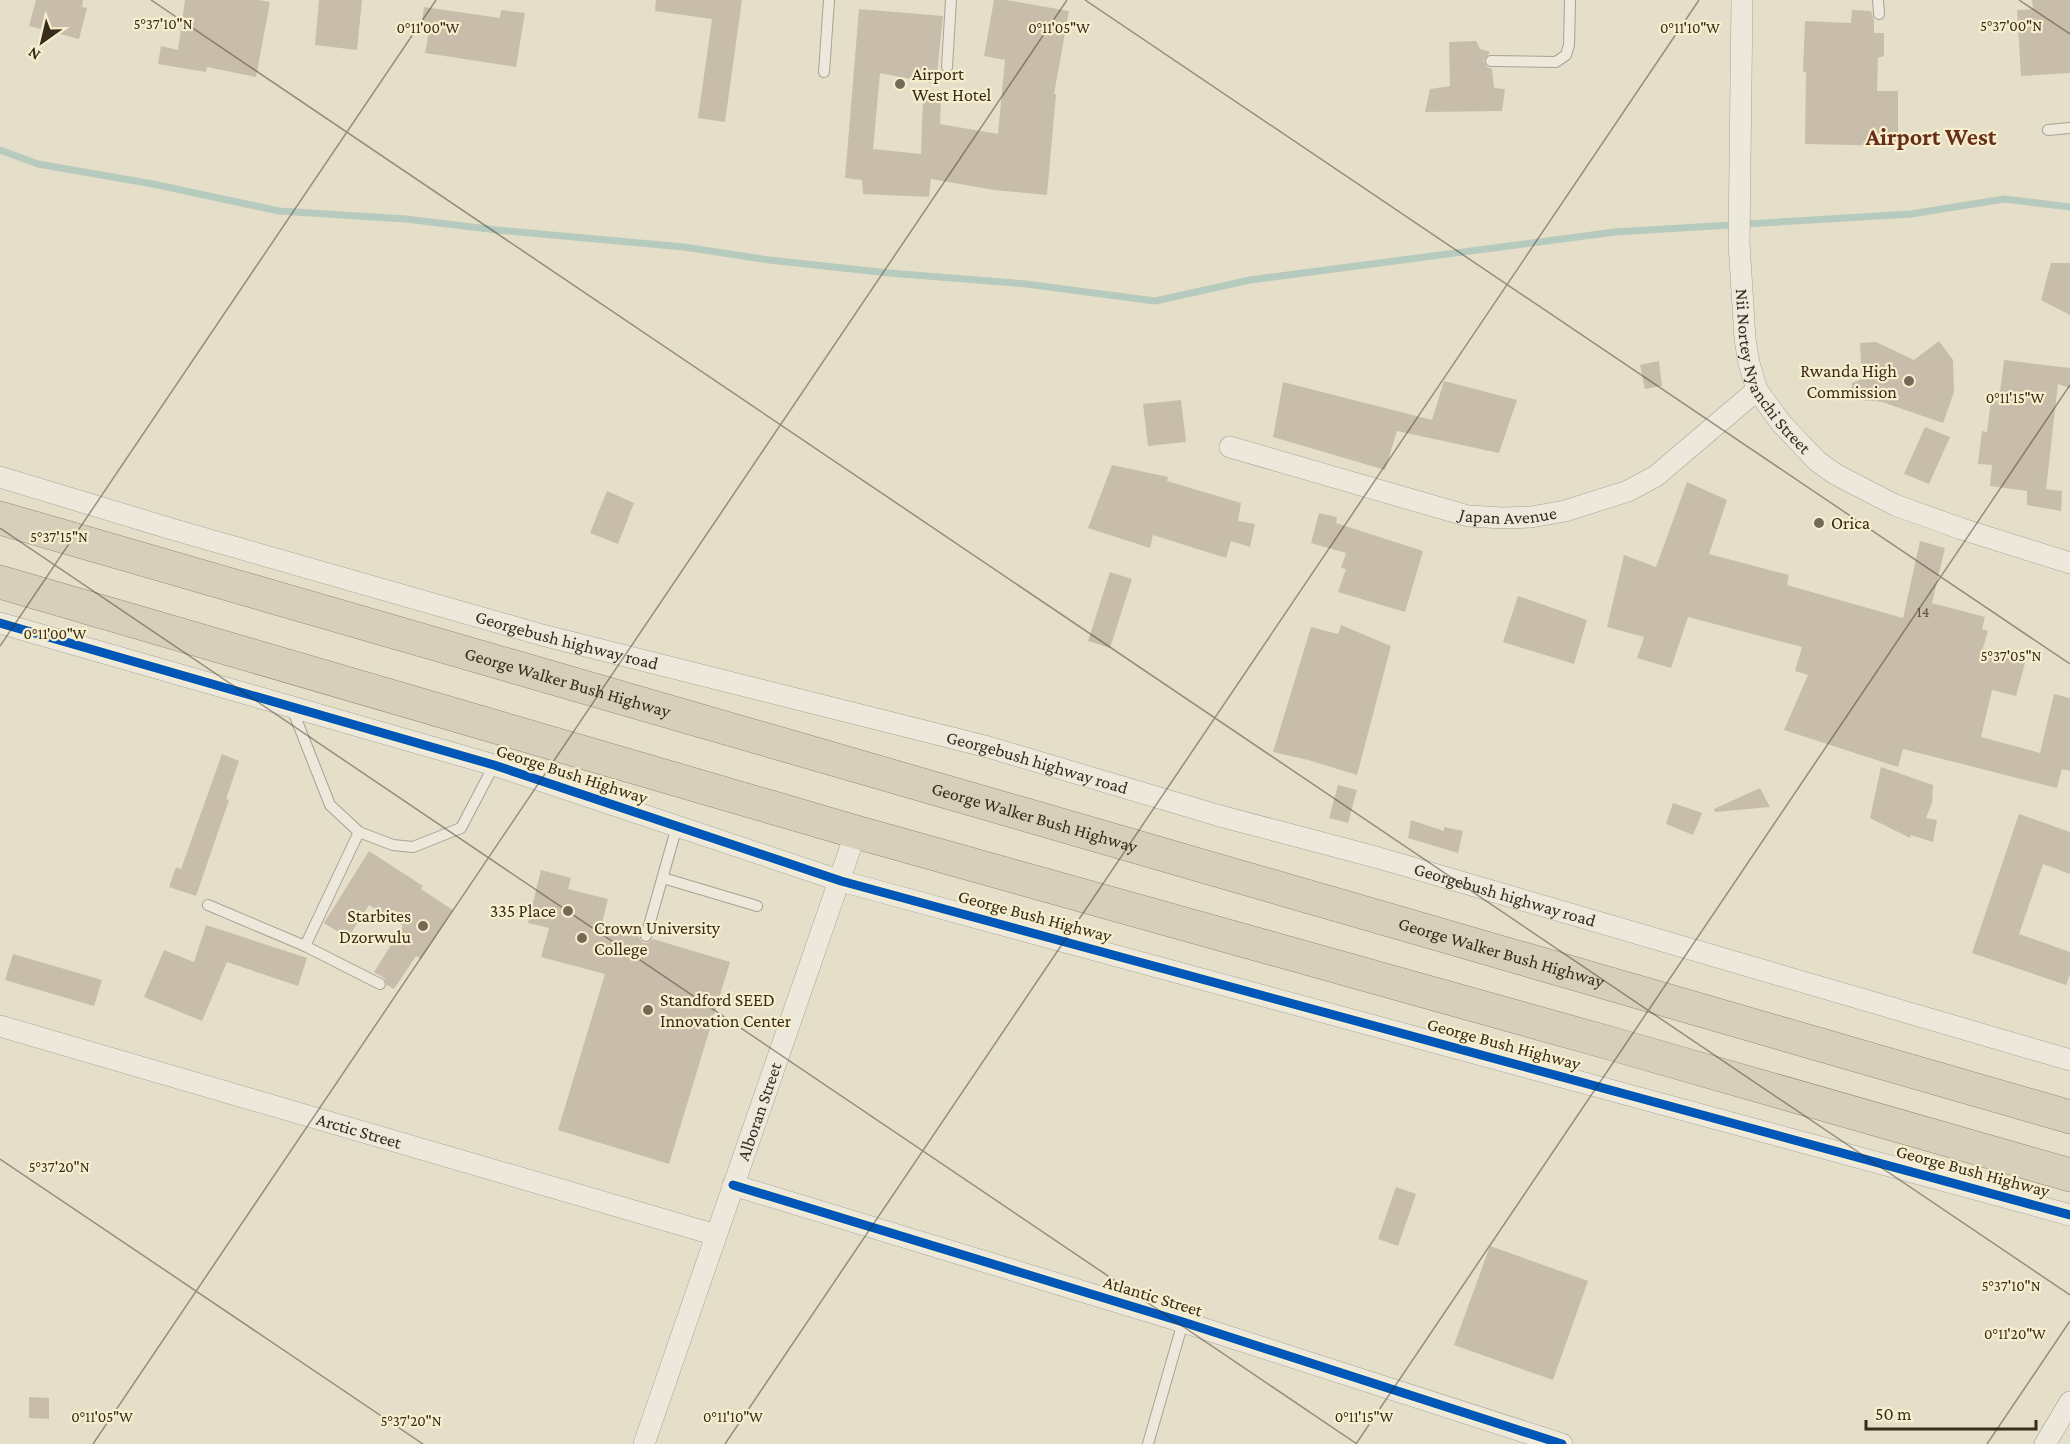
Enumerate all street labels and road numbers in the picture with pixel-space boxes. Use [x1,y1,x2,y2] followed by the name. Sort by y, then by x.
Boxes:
[1732,288,1816,459] street label: Nii Nortey Nyanchi Street
[1455,503,1558,528] street label: Japan Avenue
[473,606,661,674] street label: Georgebush highway road
[462,643,674,722] street label: George Walker Bush Highway
[944,727,1131,798] street label: Georgebush highway road
[494,740,651,808] street label: George Bush Highway
[929,778,1140,857] street label: George Walker Bush Highway
[1412,859,1598,931] street label: Georgebush highway road
[956,886,1115,946] street label: George Bush Highway
[1396,913,1607,992] street label: George Walker Bush Highway
[1425,1014,1584,1074] street label: George Bush Highway
[733,1059,786,1163] street label: Alboran Street
[314,1109,405,1153] street label: Arctic Street
[1894,1141,2053,1201] street label: George Bush Highway
[1101,1271,1206,1321] street label: Atlantic Street

